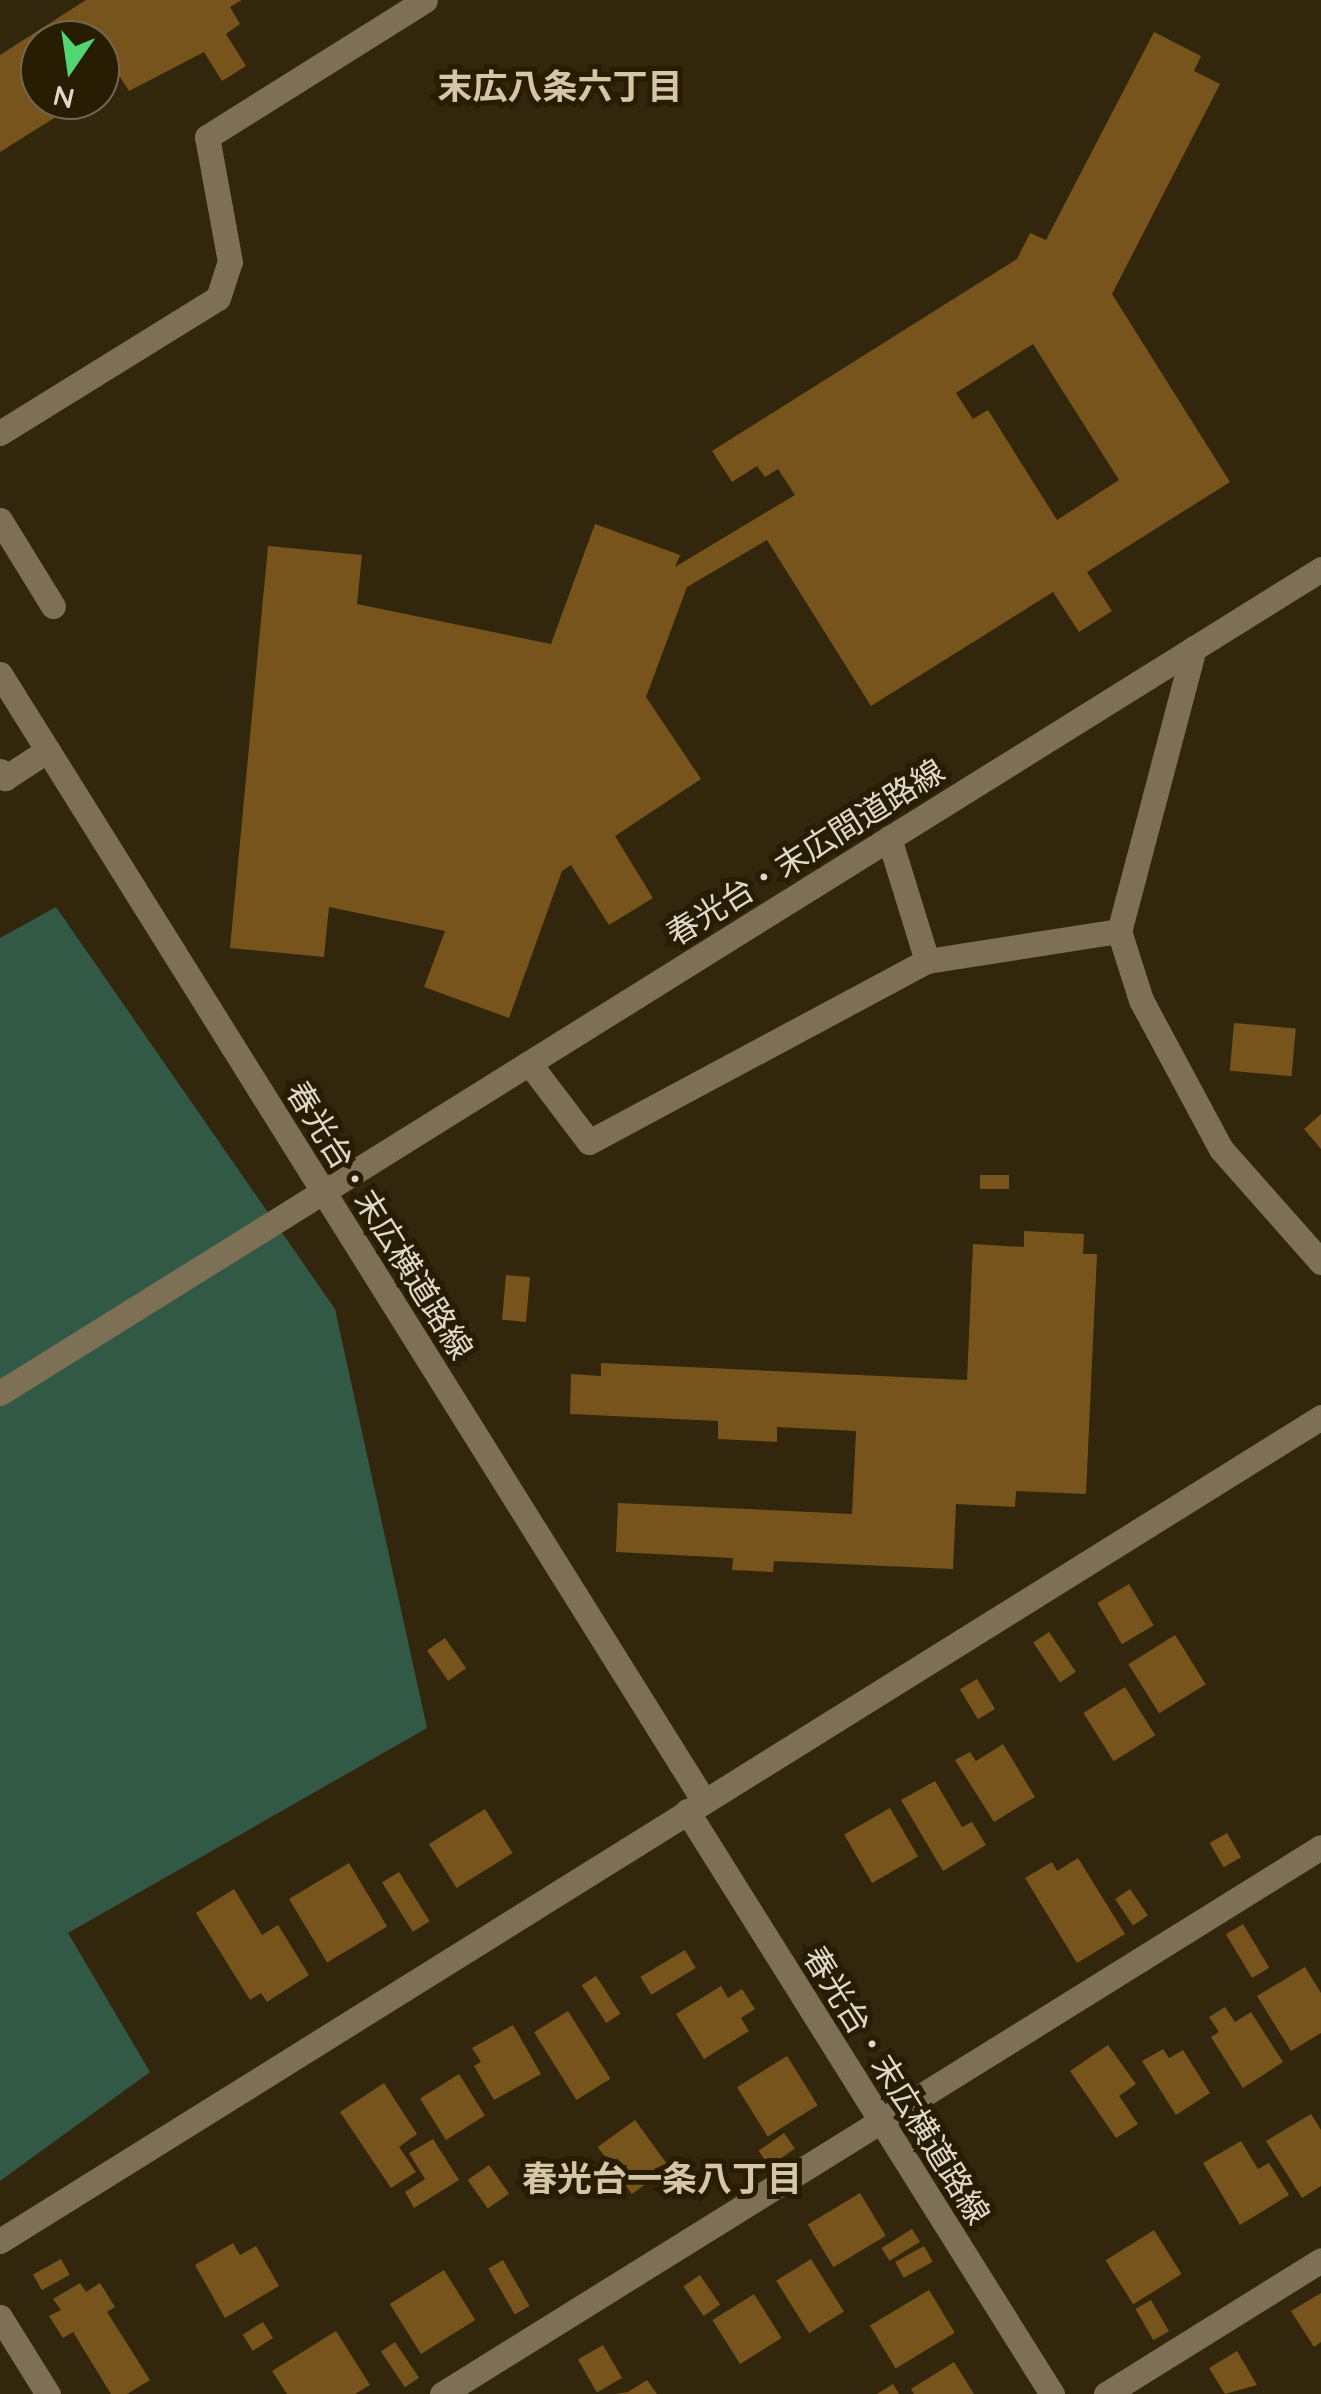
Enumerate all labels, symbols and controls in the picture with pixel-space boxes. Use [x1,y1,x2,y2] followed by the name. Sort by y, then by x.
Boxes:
[20,20,120,120] north arrow
[438,65,682,107] district label: 末広八条六丁目
[50,78,78,117] text: N
[659,751,951,953] street label: 春光台・末広間道路線
[279,1074,481,1366] street label: 春光台・末広横道路線
[796,1939,998,2231] street label: 春光台・末広横道路線
[522,2157,802,2199] district label: 春光台一条八丁目

